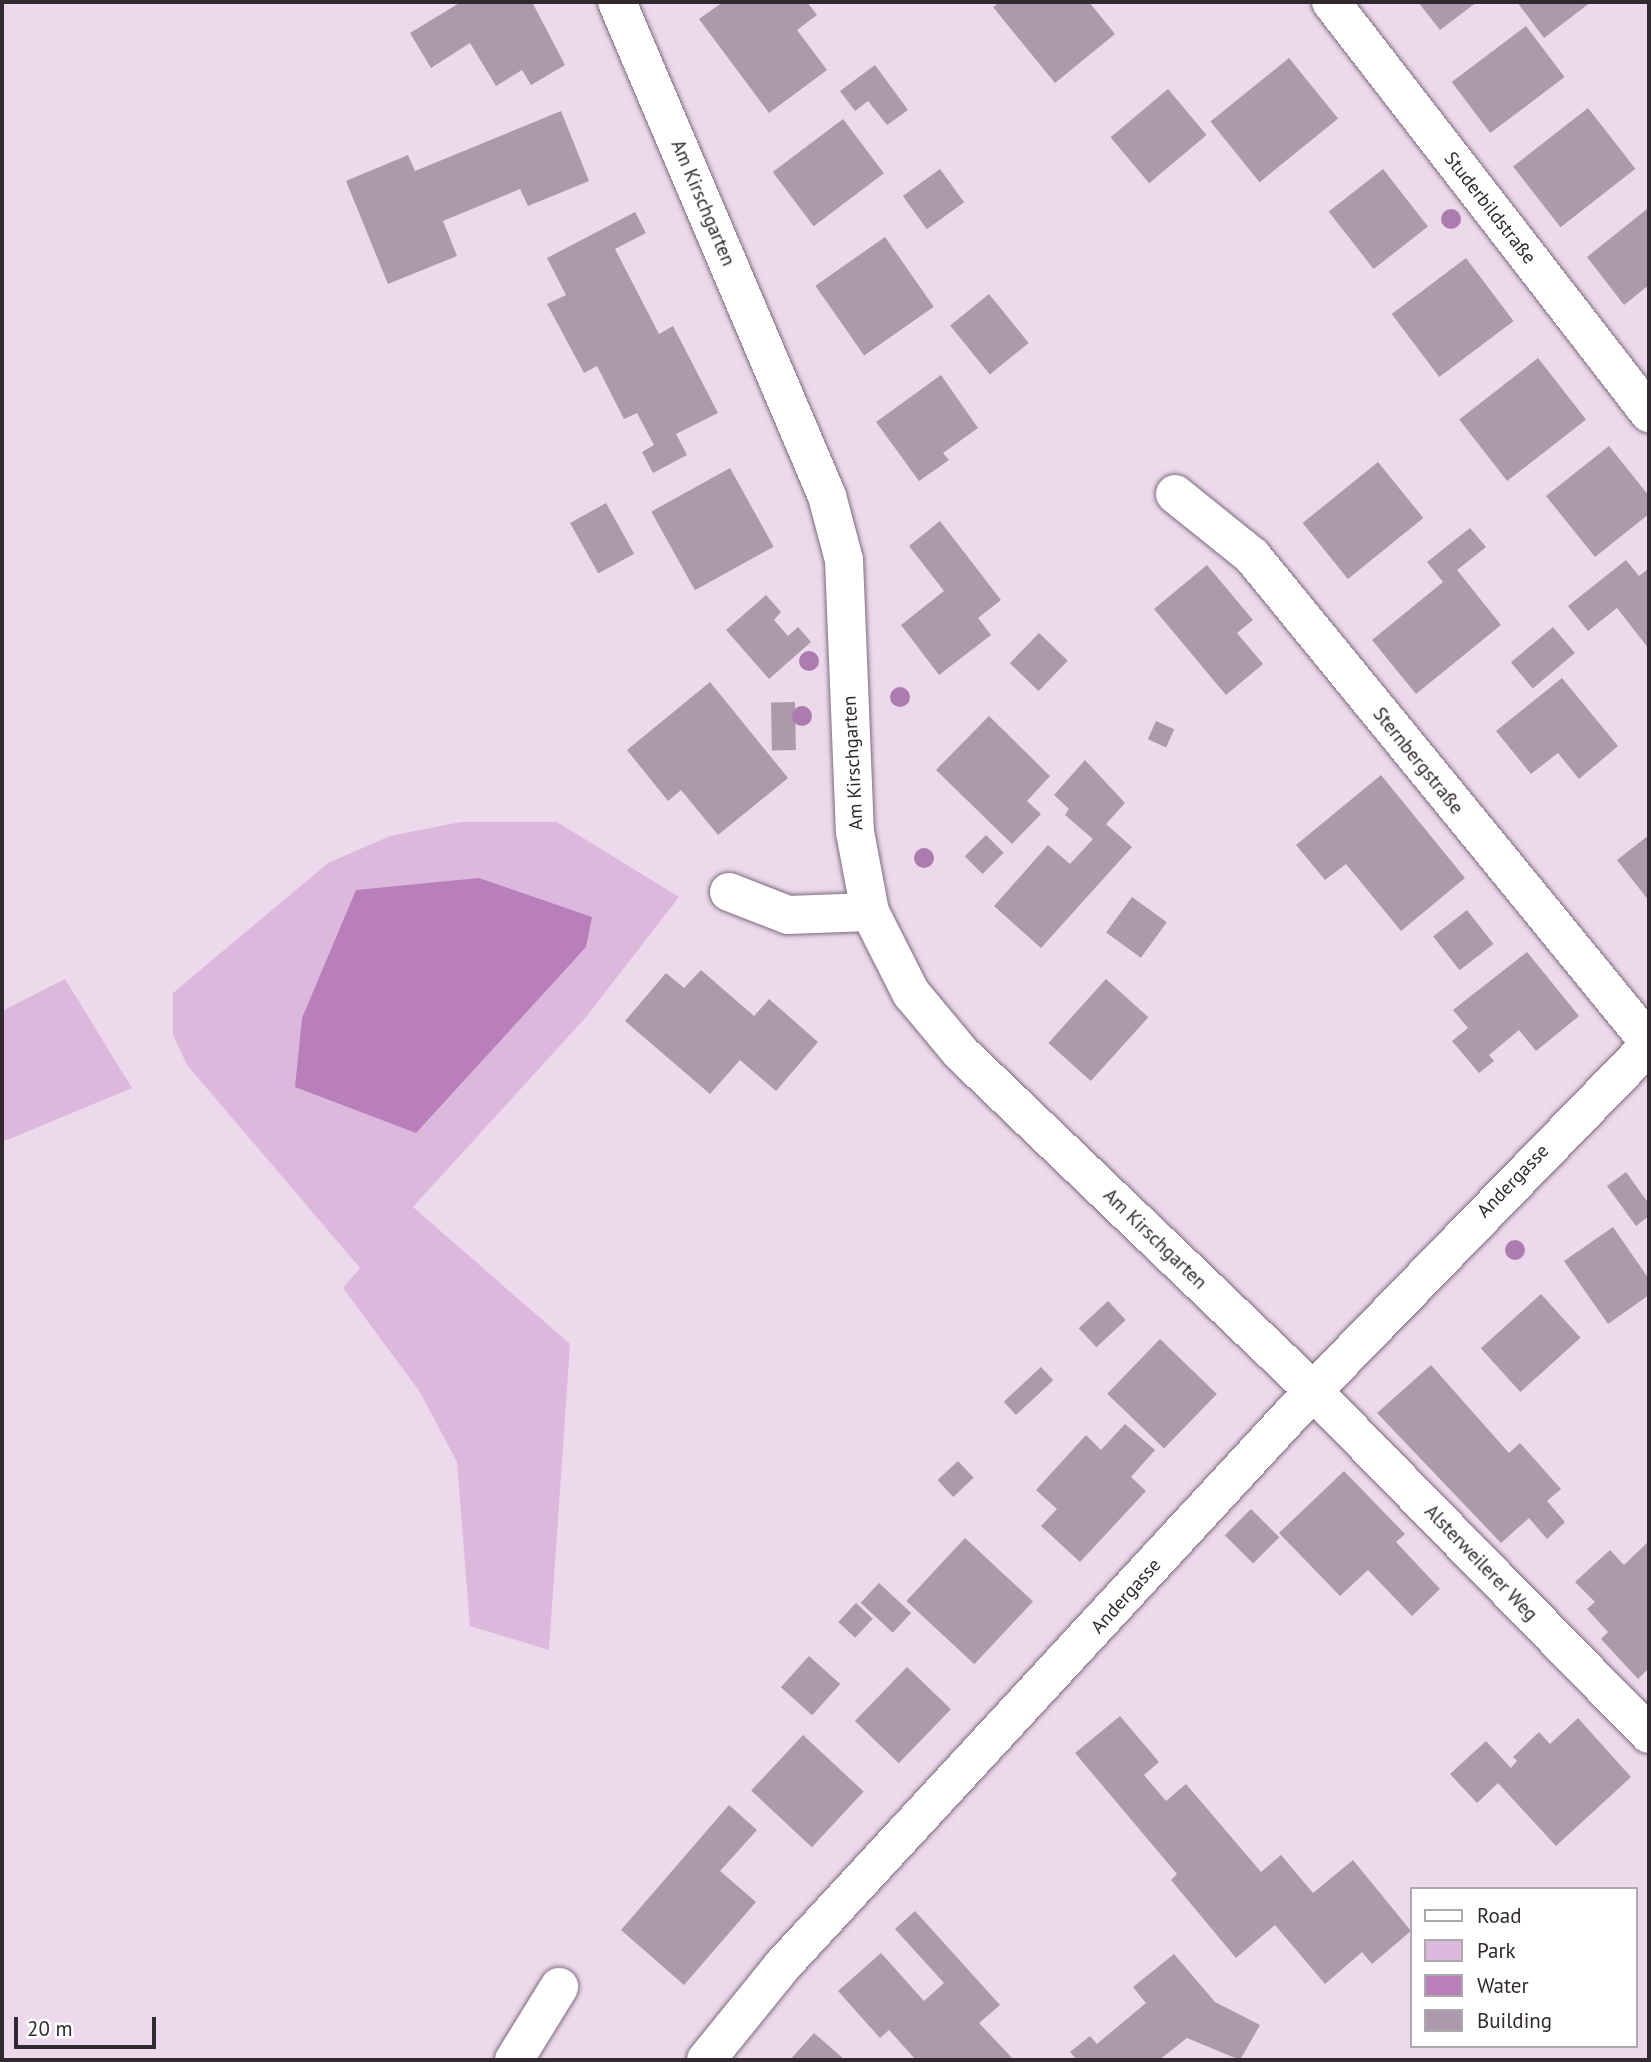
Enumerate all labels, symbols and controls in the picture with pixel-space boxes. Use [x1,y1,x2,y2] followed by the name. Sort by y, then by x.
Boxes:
[666,137,740,269] street label: Am Kirschgarten
[1439,148,1541,268] street label: Studerbildstraße
[838,695,868,831] street label: Am Kirschgarten
[1368,703,1468,819] street label: Sternbergstraße
[1472,1140,1554,1222] street label: Andergasse
[1099,1184,1211,1294] street label: Am Kirschgarten
[1420,1500,1542,1626] street label: Alsterweilerer Weg
[1086,1554,1166,1638] street label: Andergasse
[1410,1887,1637,2048] legend
[1477,1902,1521,1929] text: Road
[1477,1937,1516,1964] text: Park
[1477,1972,1529,1999] text: Water
[18,2002,159,2046] scale bar
[1477,2007,1552,2034] text: Building
[27,2015,73,2042] text: 20 m

